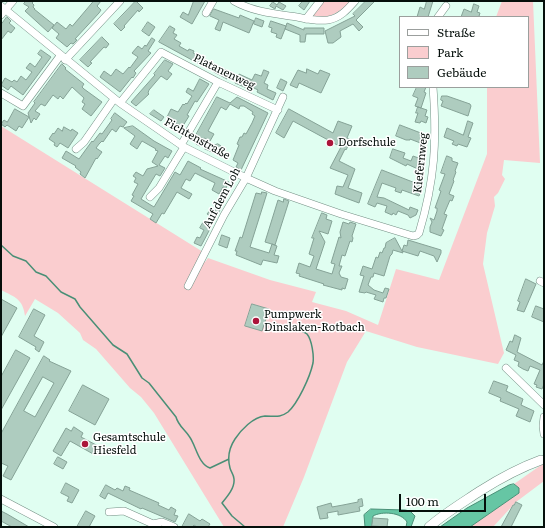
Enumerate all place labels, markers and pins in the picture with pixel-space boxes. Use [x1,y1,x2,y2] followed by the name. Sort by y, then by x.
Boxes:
[338,136,396,150] place label: Dorfschule
[325,138,335,148] marker: Dorfschule
[264,308,365,334] place label: Pumpwerk Dinslaken-Rotbach
[251,316,261,326] marker: Pumpwerk Dinslaken-Rotbach
[93,431,166,457] place label: Gesamtschule Hiesfeld
[80,439,90,449] marker: Gesamtschule Hiesfeld

